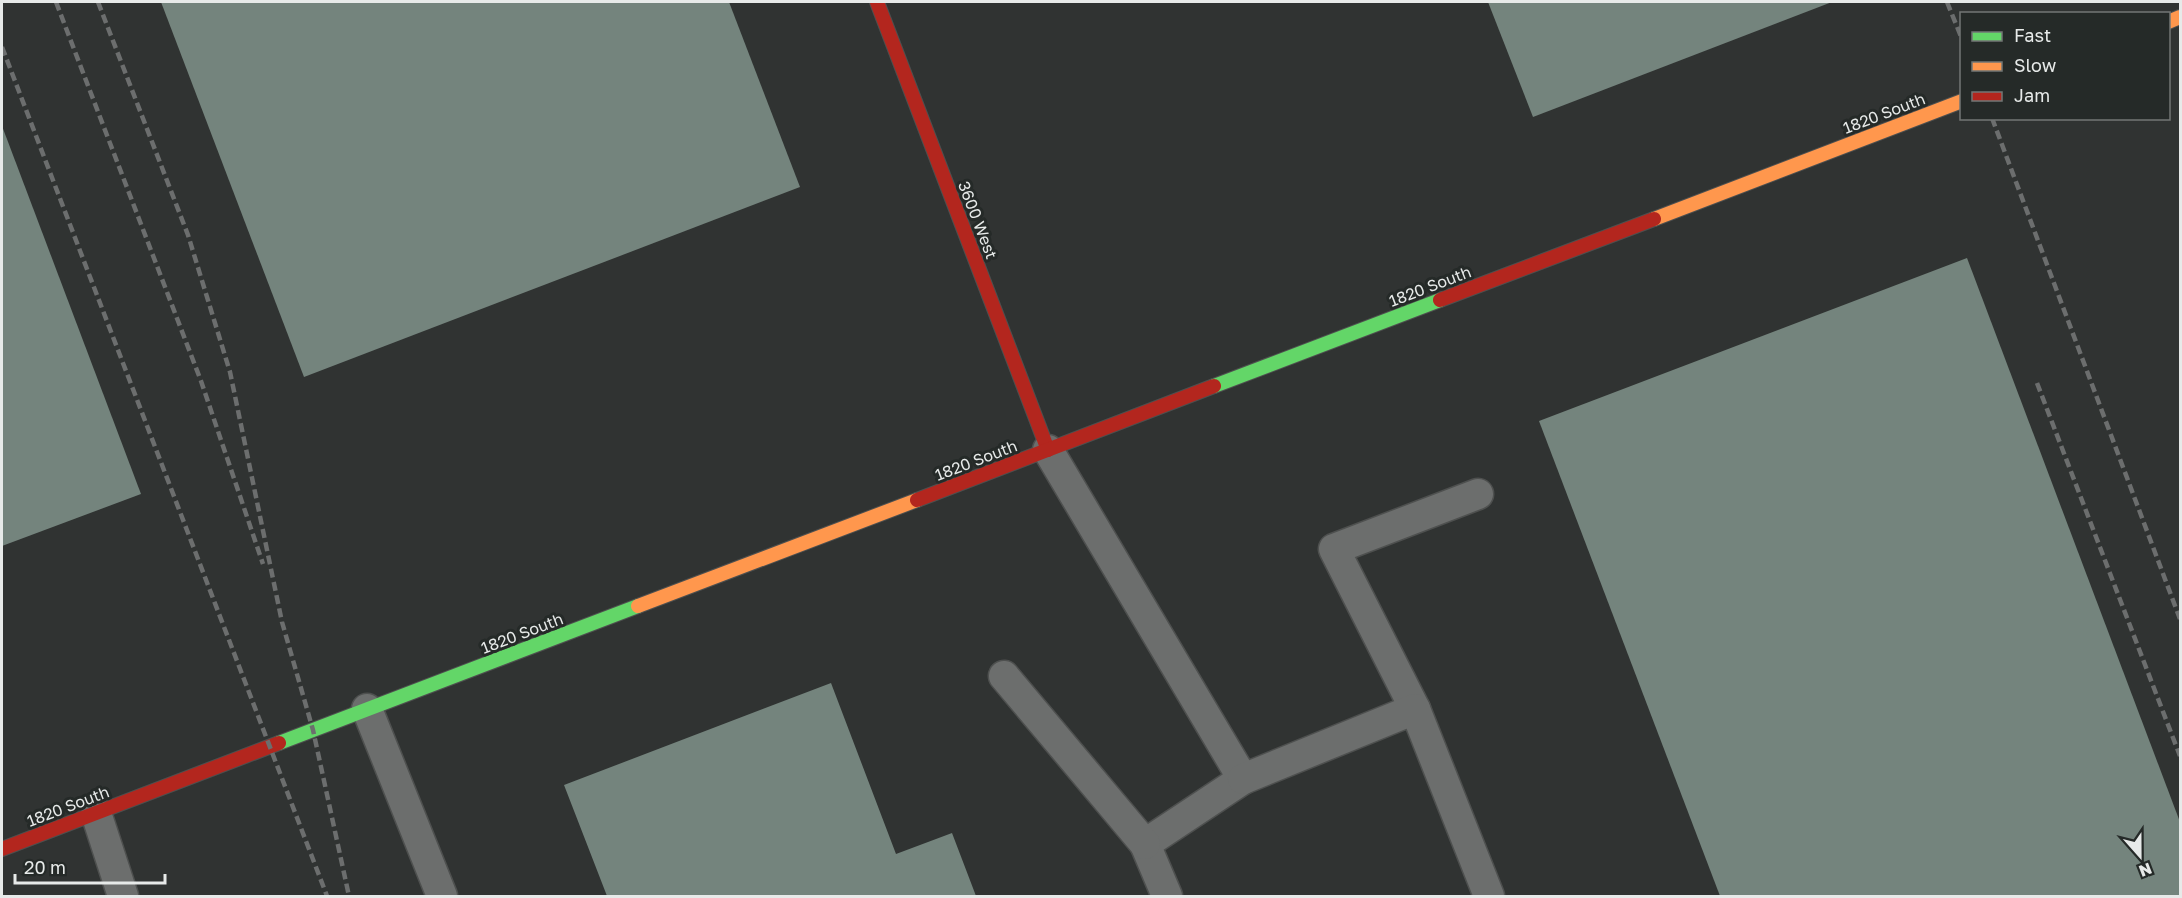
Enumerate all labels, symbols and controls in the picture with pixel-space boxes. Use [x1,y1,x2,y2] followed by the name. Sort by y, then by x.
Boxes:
[1960,12,2170,120] legend
[2014,24,2051,46] text: Fast
[2014,54,2057,76] text: Slow
[2014,84,2050,106] text: Jam
[1840,88,1928,138] street label: 1820 South
[954,178,1002,262] street label: 3600 West
[1386,261,1474,311] street label: 1820 South
[932,435,1020,485] street label: 1820 South
[478,608,566,658] street label: 1820 South
[24,781,112,831] street label: 1820 South
[2110,826,2170,886] north arrow
[15,847,165,885] scale bar
[24,856,66,878] text: 20 m
[2136,858,2155,882] text: N

